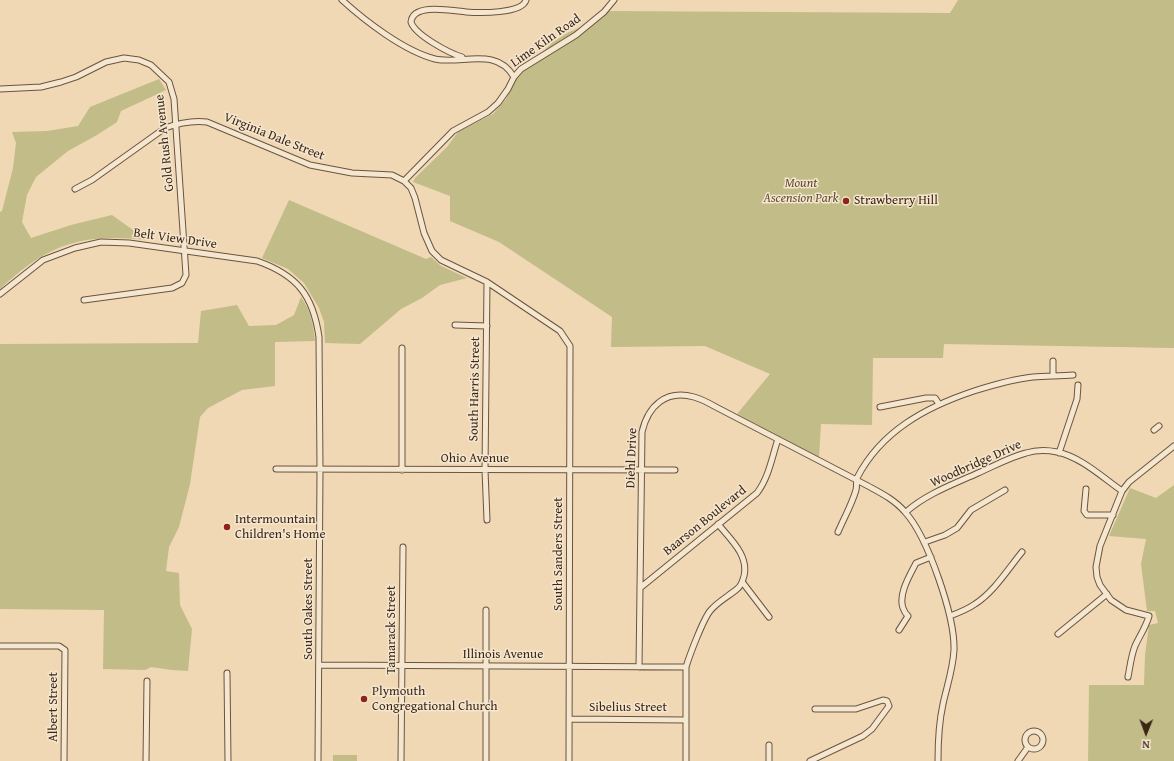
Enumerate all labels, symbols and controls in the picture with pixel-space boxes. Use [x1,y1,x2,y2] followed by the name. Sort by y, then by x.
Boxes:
[508,11,584,71] street label: Lime Kiln Road
[152,94,178,192] street label: Gold Rush Avenue
[221,110,327,164] street label: Virginia Dale Street
[764,176,838,207] park label: Mount Ascension Park
[854,193,938,209] place label: Strawberry Hill
[841,196,851,206] marker: Strawberry Hill
[132,225,218,253] street label: Belt View Drive
[466,336,484,442] street label: South Harris Street
[623,427,641,489] street label: Diehl Drive
[928,437,1024,491] street label: Woodbridge Drive
[441,451,509,467] street label: Ohio Avenue
[660,483,750,559] street label: Baarson Boulevard
[551,497,567,611] street label: South Sanders Street
[235,512,326,543] place label: Intermountain Children's Home
[222,522,232,532] marker: Intermountain Children's Home
[301,558,317,660] street label: South Oakes Street
[384,586,400,674] street label: Tamarack Street
[463,647,543,663] street label: Illinois Avenue
[46,672,62,742] street label: Albert Street
[372,684,498,715] place label: Plymouth Congregational Church
[359,694,369,704] marker: Plymouth Congregational Church
[589,700,667,716] street label: Sibelius Street
[1126,713,1166,753] north arrow
[1142,737,1150,753] text: N

